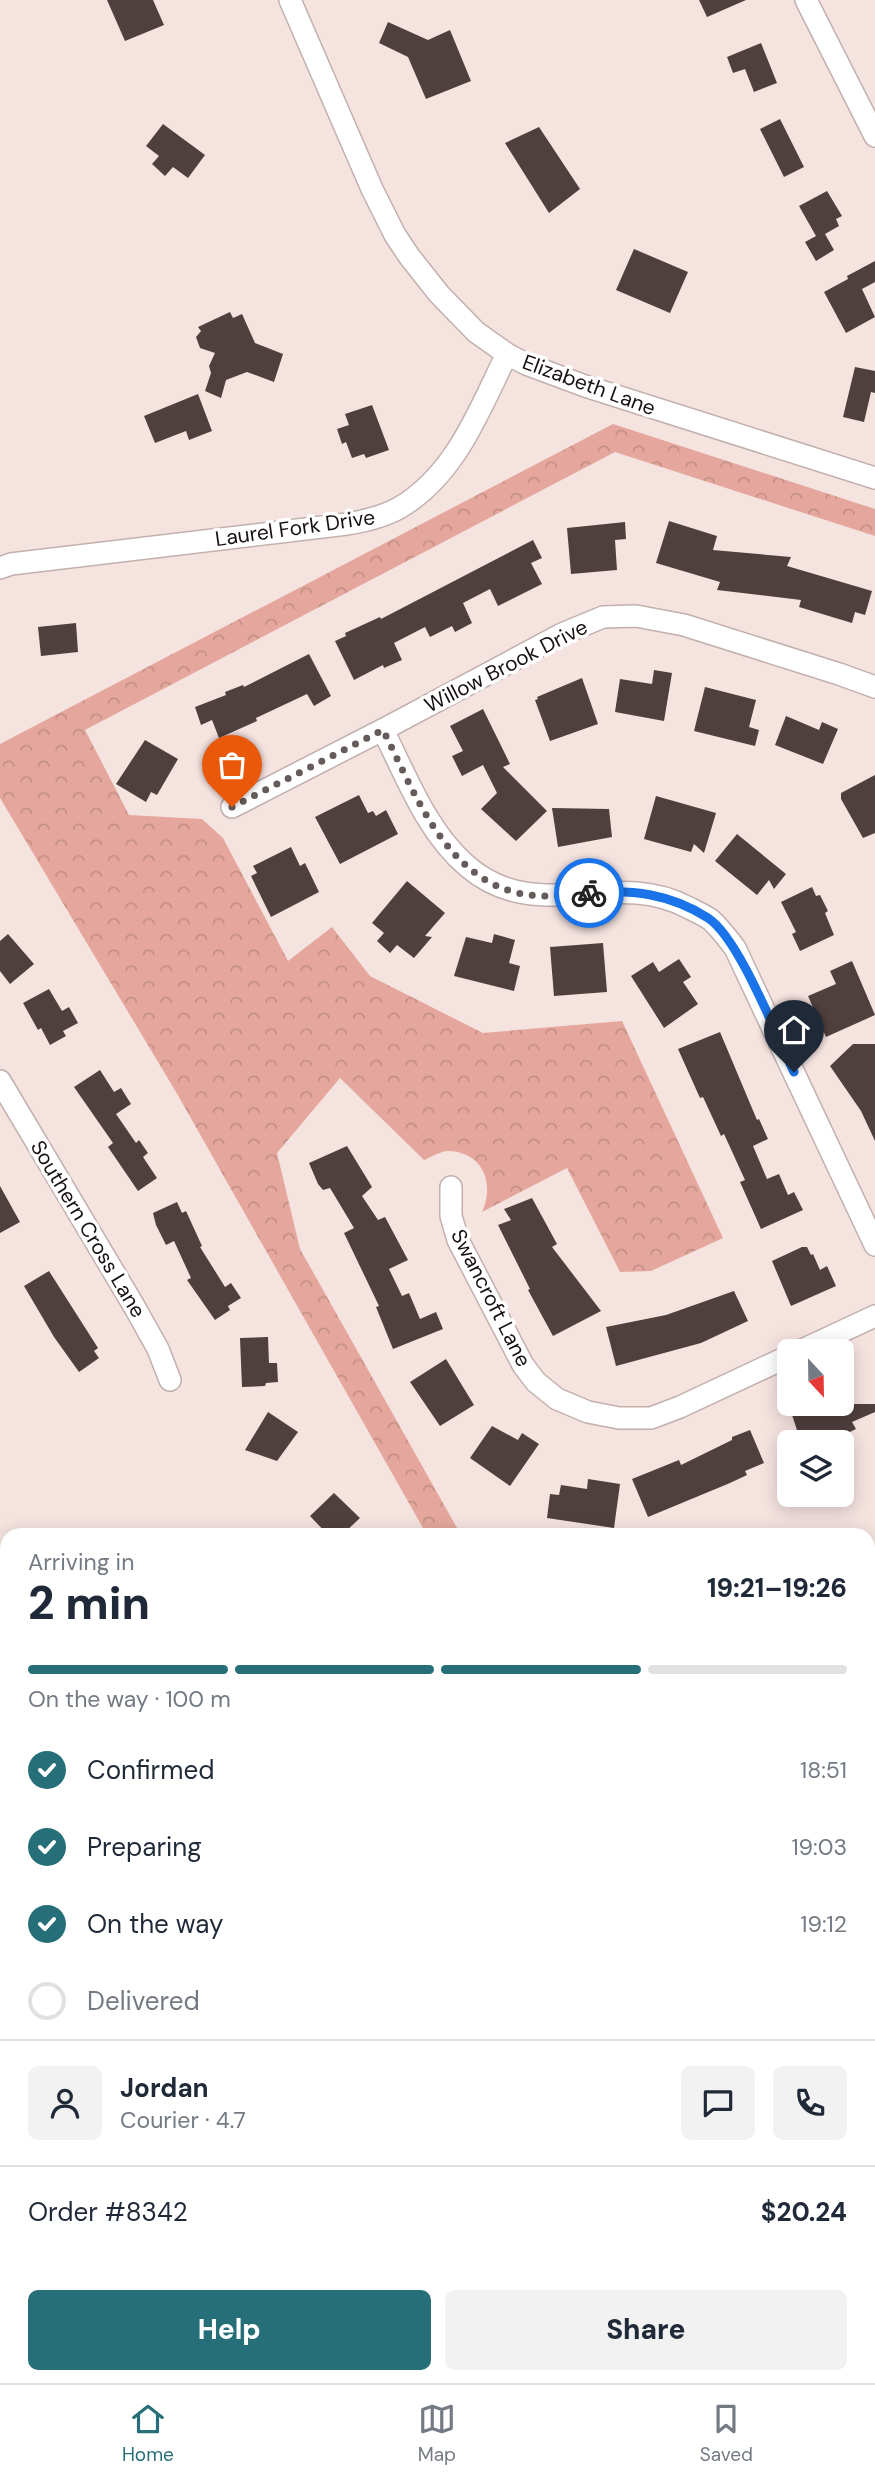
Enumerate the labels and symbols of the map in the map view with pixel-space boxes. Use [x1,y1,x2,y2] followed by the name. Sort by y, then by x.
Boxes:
[519,348,659,422] street label: Elizabeth Lane
[213,503,377,553] street label: Laurel Fork Drive
[420,613,592,719] street label: Willow Brook Drive
[202,735,262,807] pin
[554,858,624,928] courier
[764,1000,824,1072] pin
[24,1135,152,1323] street label: Southern Cross Lane
[444,1225,538,1371] street label: Swancroft Lane
[777,1339,854,1416] north arrow

